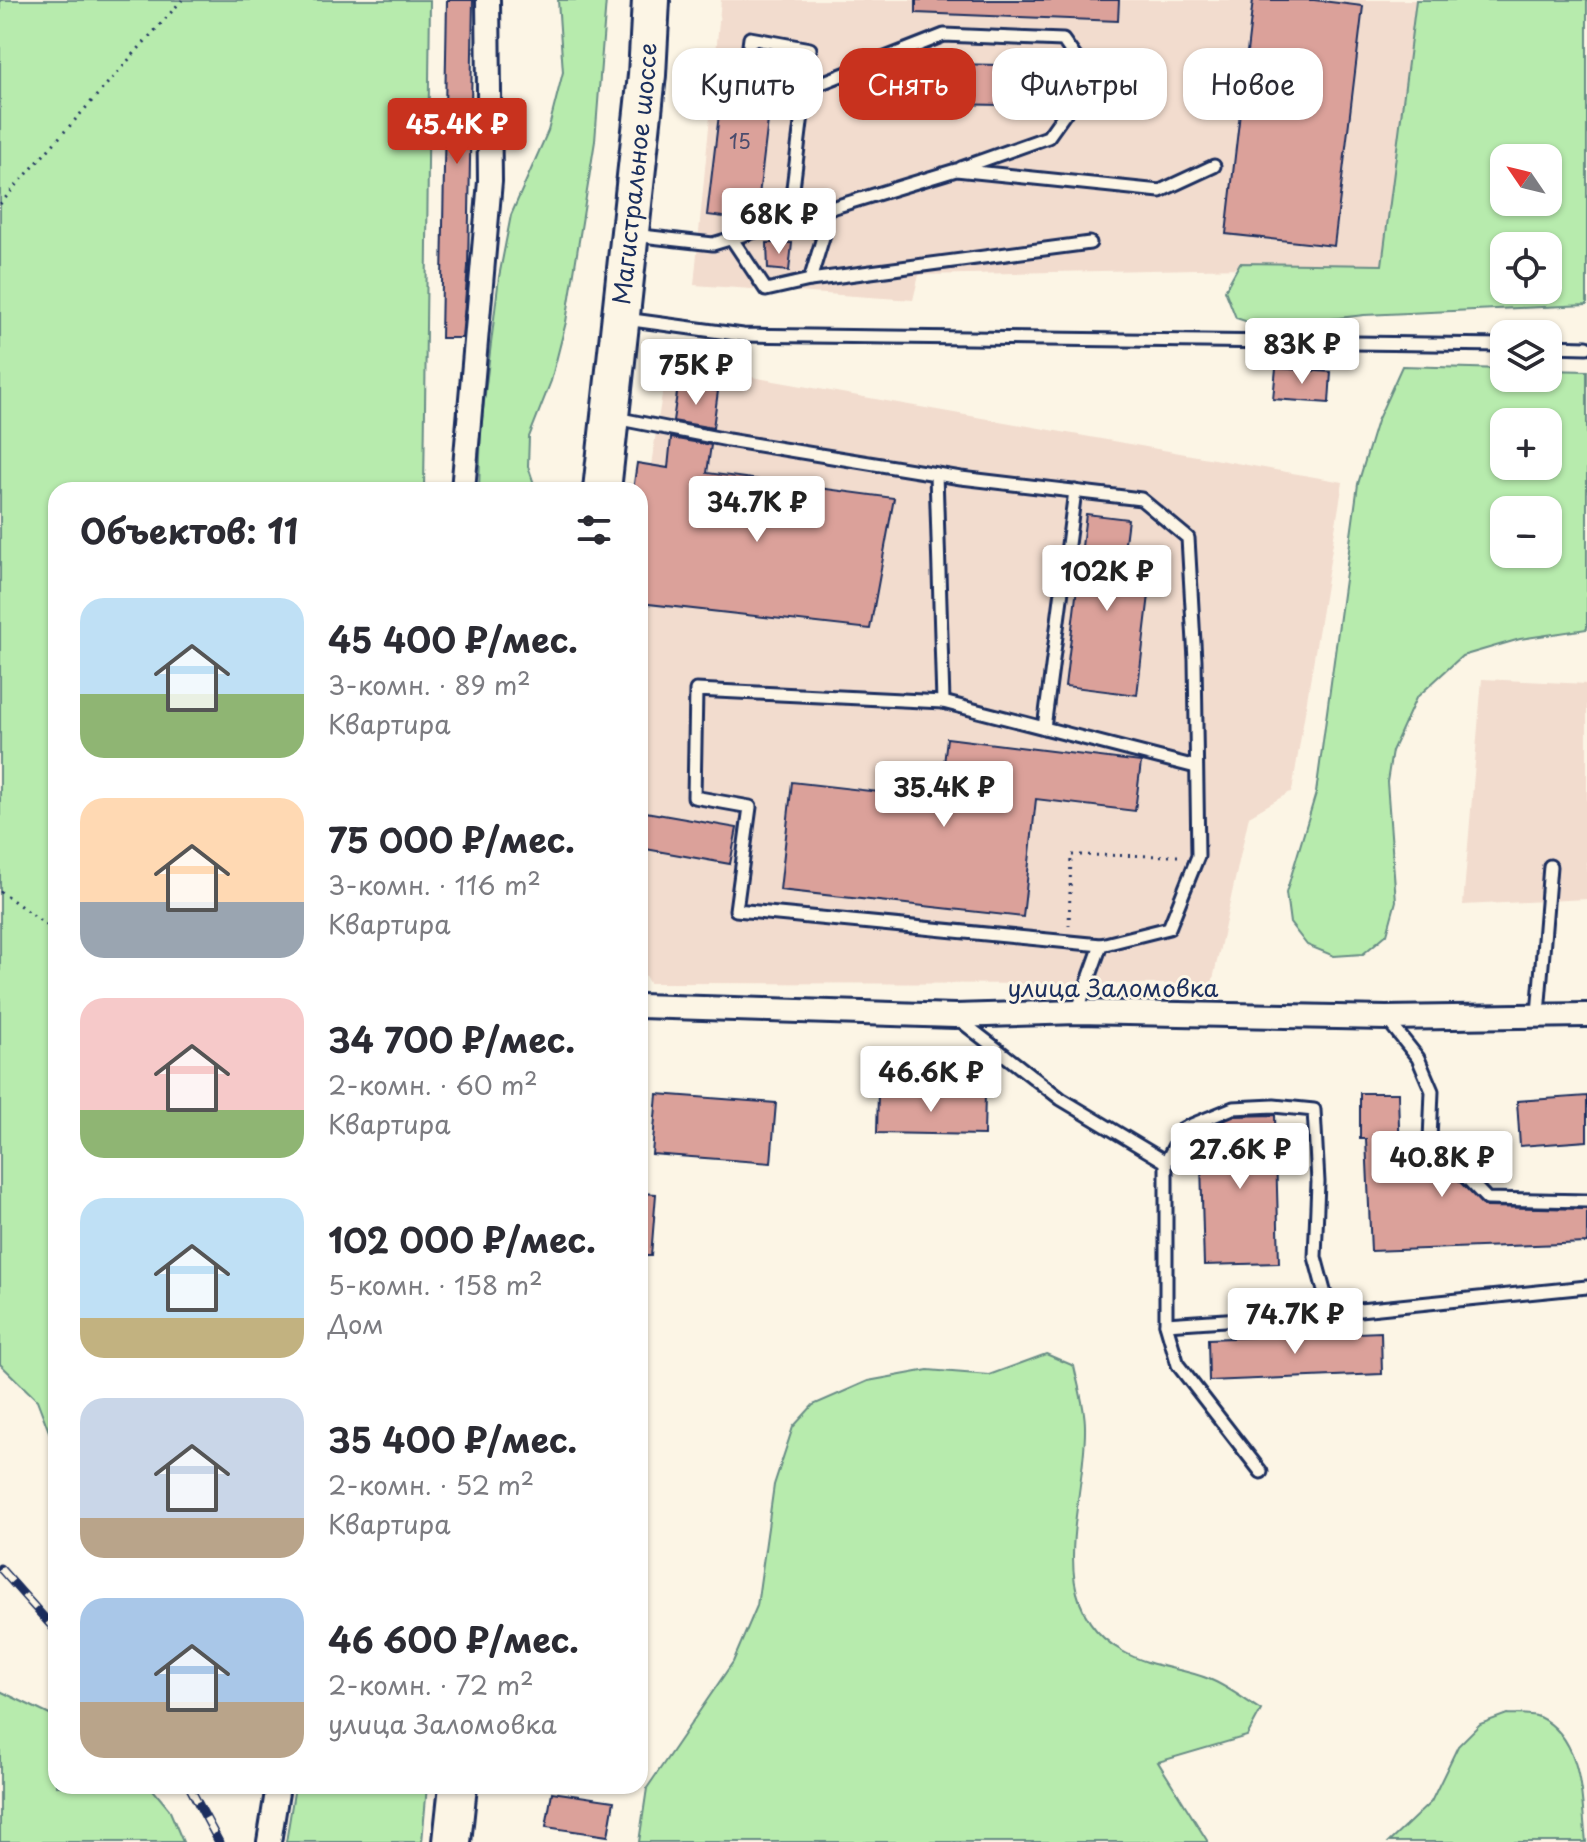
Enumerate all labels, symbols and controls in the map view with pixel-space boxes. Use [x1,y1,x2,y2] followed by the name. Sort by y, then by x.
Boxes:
[602,42,665,306] street label: Магистральное шоссе
[672,48,823,120] chip: Купить
[839,48,976,120] chip: Снять
[992,48,1167,120] chip: Фильтры
[1183,48,1323,120] chip: Новое
[383,98,531,166] pin: 45.4K ₽
[406,104,508,143] text: 45.4K ₽
[729,126,751,156] house number: 15
[1490,144,1562,216] north arrow
[1490,144,1562,568] map controls
[723,188,835,256] pin: 68K ₽
[740,194,818,233] text: 68K ₽
[1490,232,1562,304] button: locate
[1246,318,1358,386] pin: 83K ₽
[1490,320,1562,392] button: layers
[1263,324,1341,363] text: 83K ₽
[640,339,752,407] pin: 75K ₽
[659,345,733,384] text: 75K ₽
[1490,408,1562,480] button: +
[683,476,831,544] pin: 34.7K ₽
[707,482,807,521] text: 34.7K ₽
[1490,496,1562,568] button: −
[80,504,298,556] text: Объектов: 11
[572,508,616,552] icon: filters
[1042,545,1172,613] pin: 102K ₽
[1060,551,1154,590] text: 102K ₽
[328,613,578,665] text: 45 400 ₽/мес.
[144,630,240,726] icon: home
[328,665,531,704] text: 3-комн. · 89 m²
[328,704,451,743] text: Квартира
[870,761,1018,829] pin: 35.4K ₽
[893,767,995,806] text: 35.4K ₽
[328,813,575,865] text: 75 000 ₽/мес.
[144,830,240,926] icon: home
[328,865,541,904] text: 3-комн. · 116 m²
[328,904,451,943] text: Квартира
[1007,969,1219,1005] street label: улица Заломовка
[328,1013,575,1065] text: 34 700 ₽/мес.
[144,1030,240,1126] icon: home
[857,1046,1005,1114] pin: 46.6K ₽
[878,1052,984,1091] text: 46.6K ₽
[328,1065,538,1104] text: 2-комн. · 60 m²
[328,1104,451,1143] text: Квартира
[1166,1123,1314,1191] pin: 27.6K ₽
[1189,1129,1291,1168] text: 27.6K ₽
[1368,1131,1516,1199] pin: 40.8K ₽
[1389,1137,1495,1176] text: 40.8K ₽
[328,1213,596,1265] text: 102 000 ₽/мес.
[144,1230,240,1326] icon: home
[328,1265,543,1304] text: 5-комн. · 158 m²
[1221,1288,1369,1356] pin: 74.7K ₽
[1246,1294,1344,1333] text: 74.7K ₽
[328,1304,384,1343] text: Дом
[328,1413,577,1465] text: 35 400 ₽/мес.
[144,1430,240,1526] icon: home
[328,1465,534,1504] text: 2-комн. · 52 m²
[328,1504,451,1543] text: Квартира
[328,1613,579,1665] text: 46 600 ₽/мес.
[144,1630,240,1726] icon: home
[328,1665,534,1704] text: 2-комн. · 72 m²
[328,1704,557,1743] text: улица Заломовка

